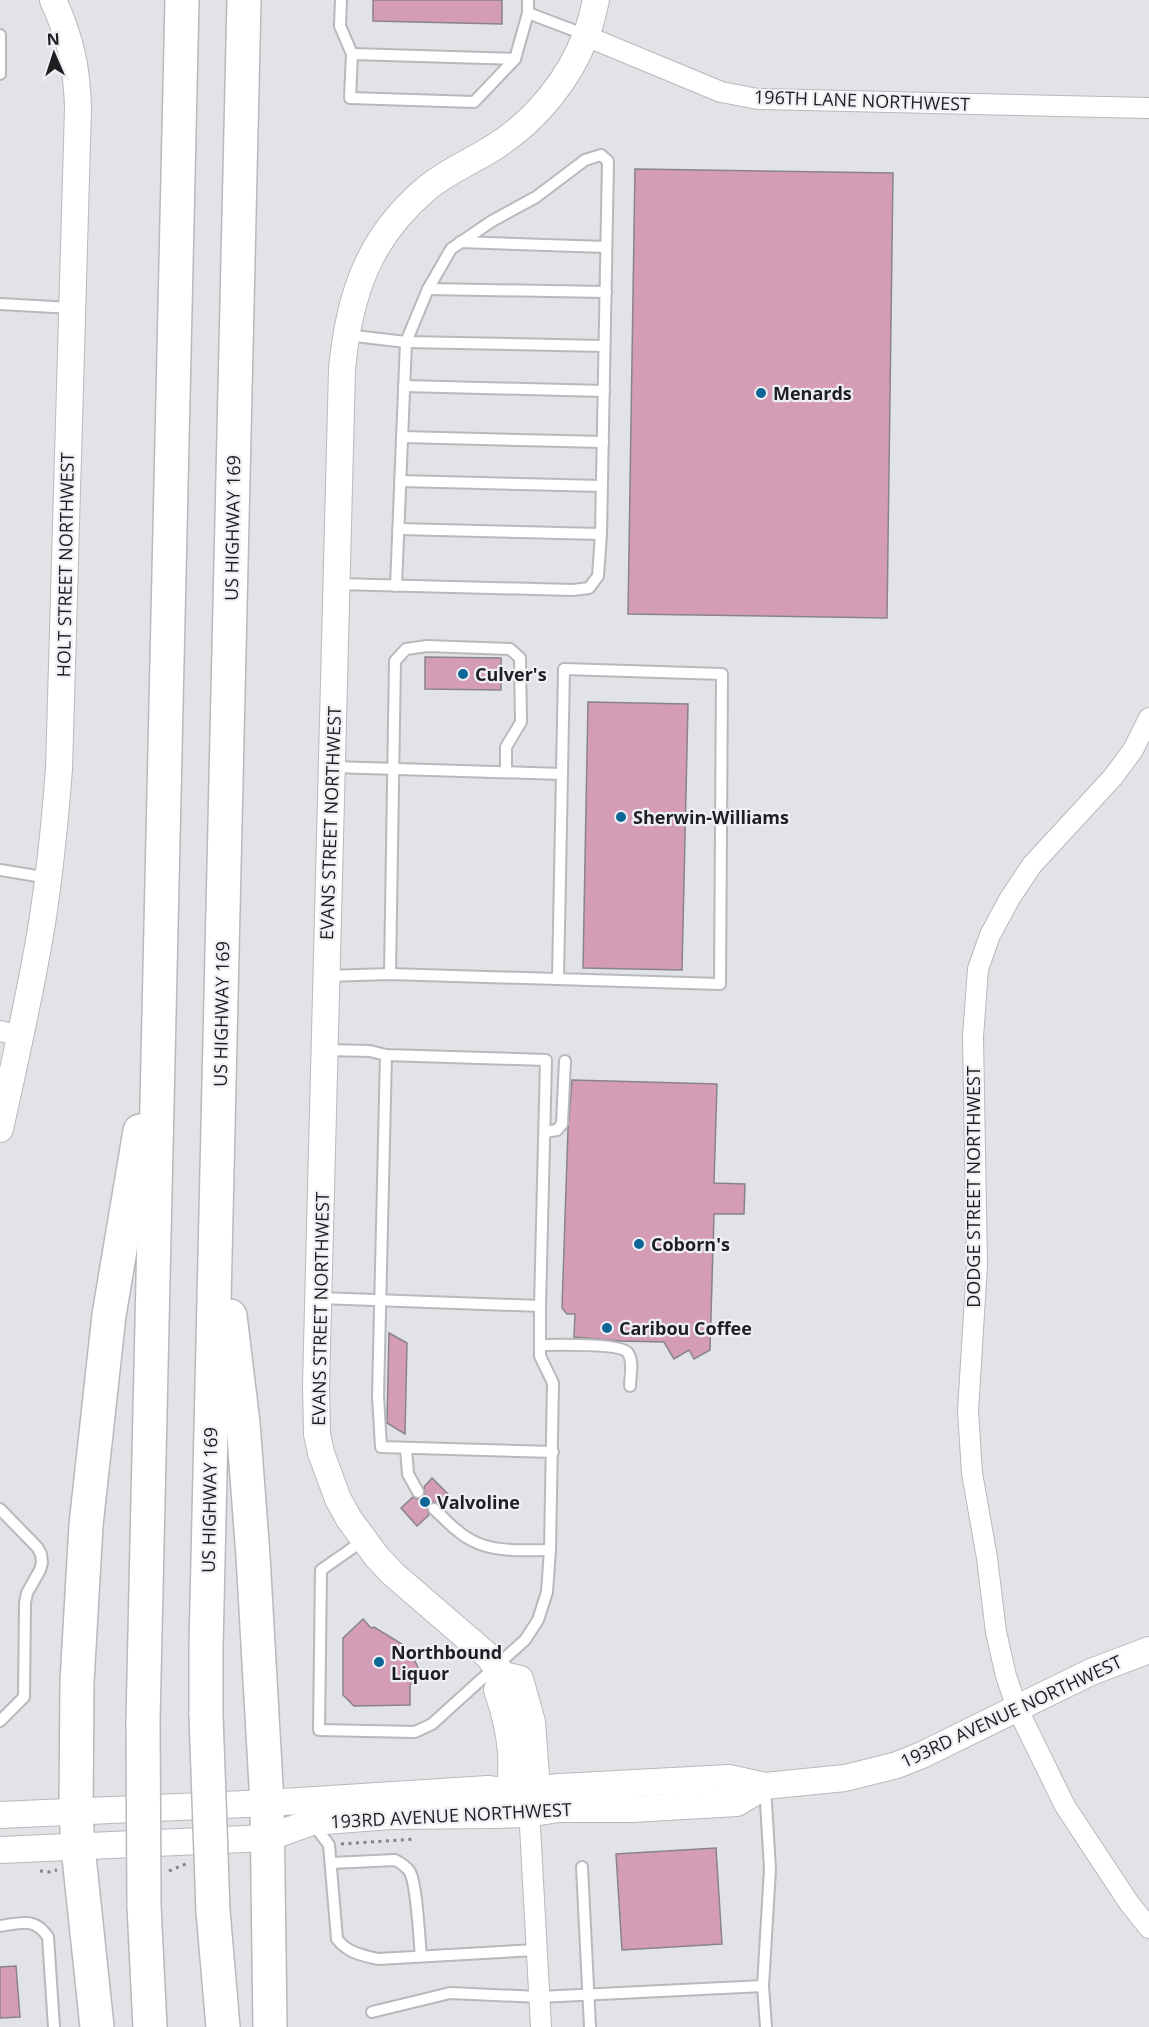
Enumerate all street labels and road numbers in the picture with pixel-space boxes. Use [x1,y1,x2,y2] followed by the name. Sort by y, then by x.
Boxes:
[754,84,970,116] street label: 196TH LANE NORTHWEST
[51,452,79,678] street label: HOLT STREET NORTHWEST
[219,455,245,601] street label: US HIGHWAY 169
[314,706,346,940] street label: EVANS STREET NORTHWEST
[208,941,234,1087] street label: US HIGHWAY 169
[961,1066,985,1308] street label: DODGE STREET NORTHWEST
[306,1192,334,1426] street label: EVANS STREET NORTHWEST
[196,1427,222,1573] street label: US HIGHWAY 169
[897,1649,1126,1773] street label: 193RD AVENUE NORTHWEST
[330,1797,572,1833] street label: 193RD AVENUE NORTHWEST

